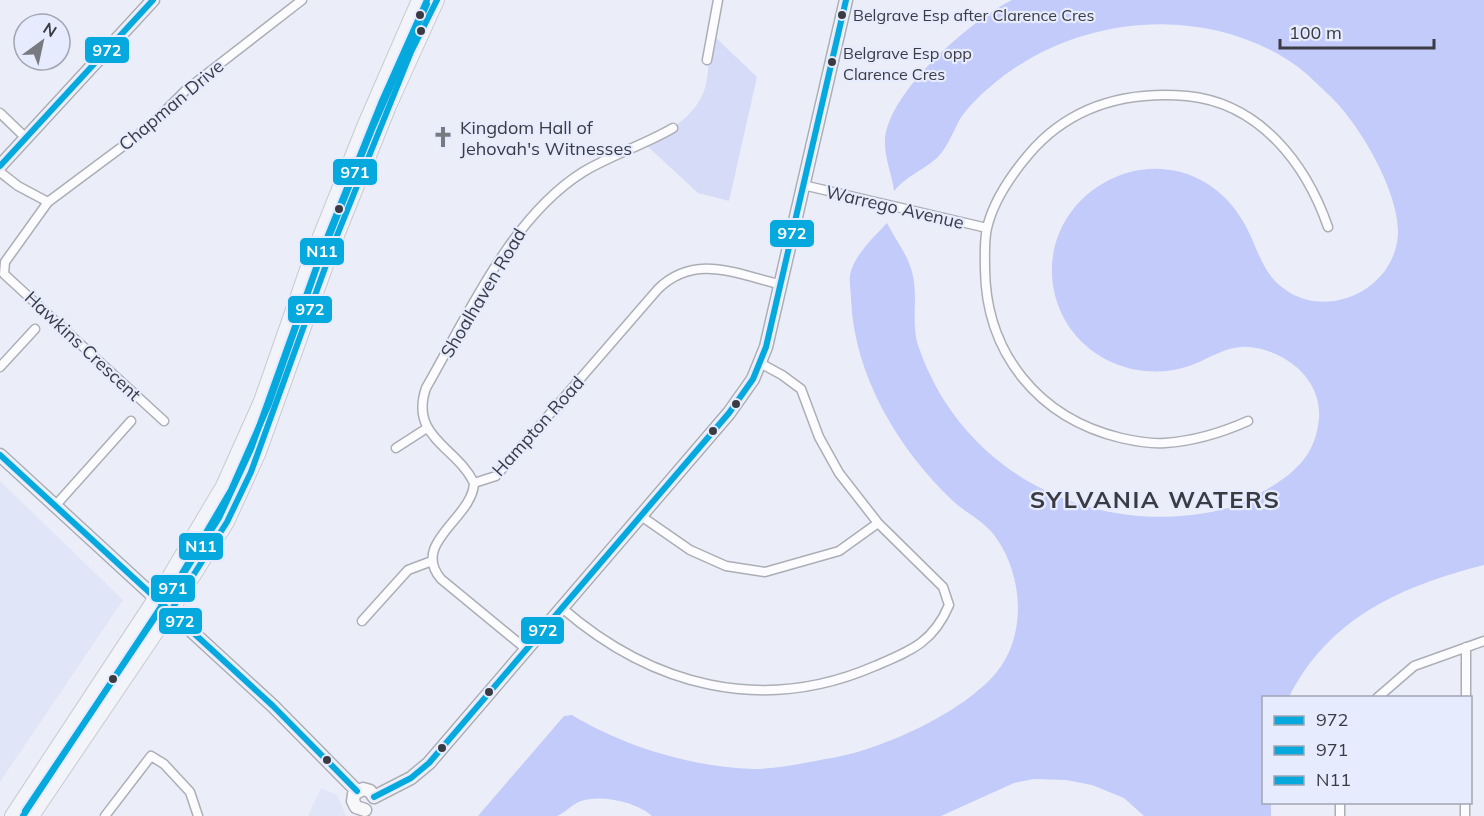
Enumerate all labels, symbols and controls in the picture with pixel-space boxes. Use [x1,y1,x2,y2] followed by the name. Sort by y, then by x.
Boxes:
[853,5,1095,25] place label: Belgrave Esp after Clarence Cres
[414,9,426,21] unlabelled marker
[836,9,848,21] marker: Belgrave Esp after Clarence Cres
[12,12,72,72] north arrow
[1280,12,1434,50] scale bar
[40,18,61,41] text: N
[1289,21,1342,44] text: 100 m
[415,25,427,37] unlabelled marker
[84,36,130,64] line badge: 972
[93,40,121,60] text: 972
[843,43,972,84] place label: Belgrave Esp opp Clarence Cres
[114,54,228,156] street label: Chapman Drive
[826,56,838,68] marker: Belgrave Esp opp Clarence Cres
[460,116,632,160] place label: Kingdom Hall of Jehovah's Witnesses
[431,125,455,149] church icon: Kingdom Hall of Jehovah's Witnesses
[332,158,378,186] line badge: 971
[341,162,369,182] text: 971
[824,180,966,234] street label: Warrego Avenue
[333,203,345,215] unlabelled marker
[769,219,815,248] line badge: 972
[778,223,806,243] text: 972
[435,224,531,362] street label: Shoalhaven Road
[299,237,345,266] line badge: N11
[306,241,338,261] text: N11
[20,286,146,406] street label: Hawkins Crescent
[287,295,333,324] line badge: 972
[296,299,324,319] text: 972
[487,371,589,481] street label: Hampton Road
[730,398,742,410] unlabelled marker
[707,425,719,437] unlabelled marker
[1030,484,1280,514] district label: SYLVANIA WATERS
[178,532,224,561] line badge: N11
[185,536,217,556] text: N11
[150,574,196,603] line badge: 971
[159,578,187,598] text: 971
[158,607,203,635] line badge: 972
[166,611,194,631] text: 972
[520,616,565,645] line badge: 972
[529,620,557,640] text: 972
[107,673,119,685] unlabelled marker
[483,686,495,698] unlabelled marker
[1262,696,1472,804] legend
[1316,708,1348,731] text: 972
[1316,738,1348,761] text: 971
[436,742,448,754] unlabelled marker
[321,754,333,766] unlabelled marker
[1316,768,1351,791] text: N11

